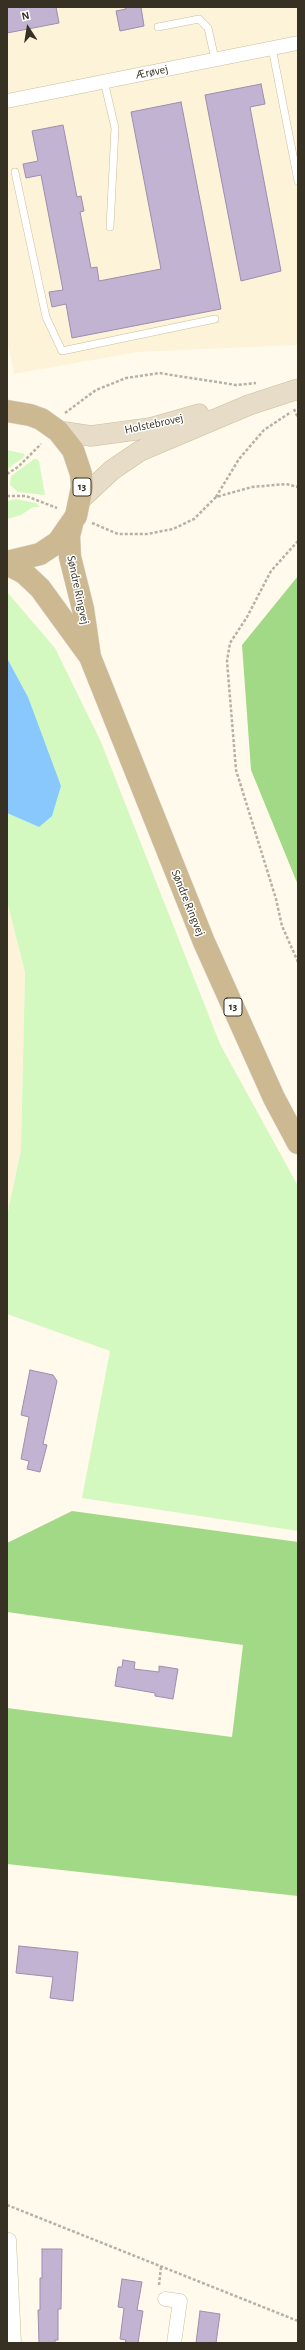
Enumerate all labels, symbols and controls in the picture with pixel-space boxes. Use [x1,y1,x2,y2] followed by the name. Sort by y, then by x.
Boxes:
[8,8,48,48] north arrow
[21,10,30,22] text: N
[135,62,169,82] street label: Ærøvej
[123,411,185,437] street label: Holstebrovej
[73,478,91,496] road number: 13
[64,554,92,626] street label: Søndre Ringvej
[168,868,208,938] street label: Søndre Ringvej
[224,998,242,1016] road number: 13

